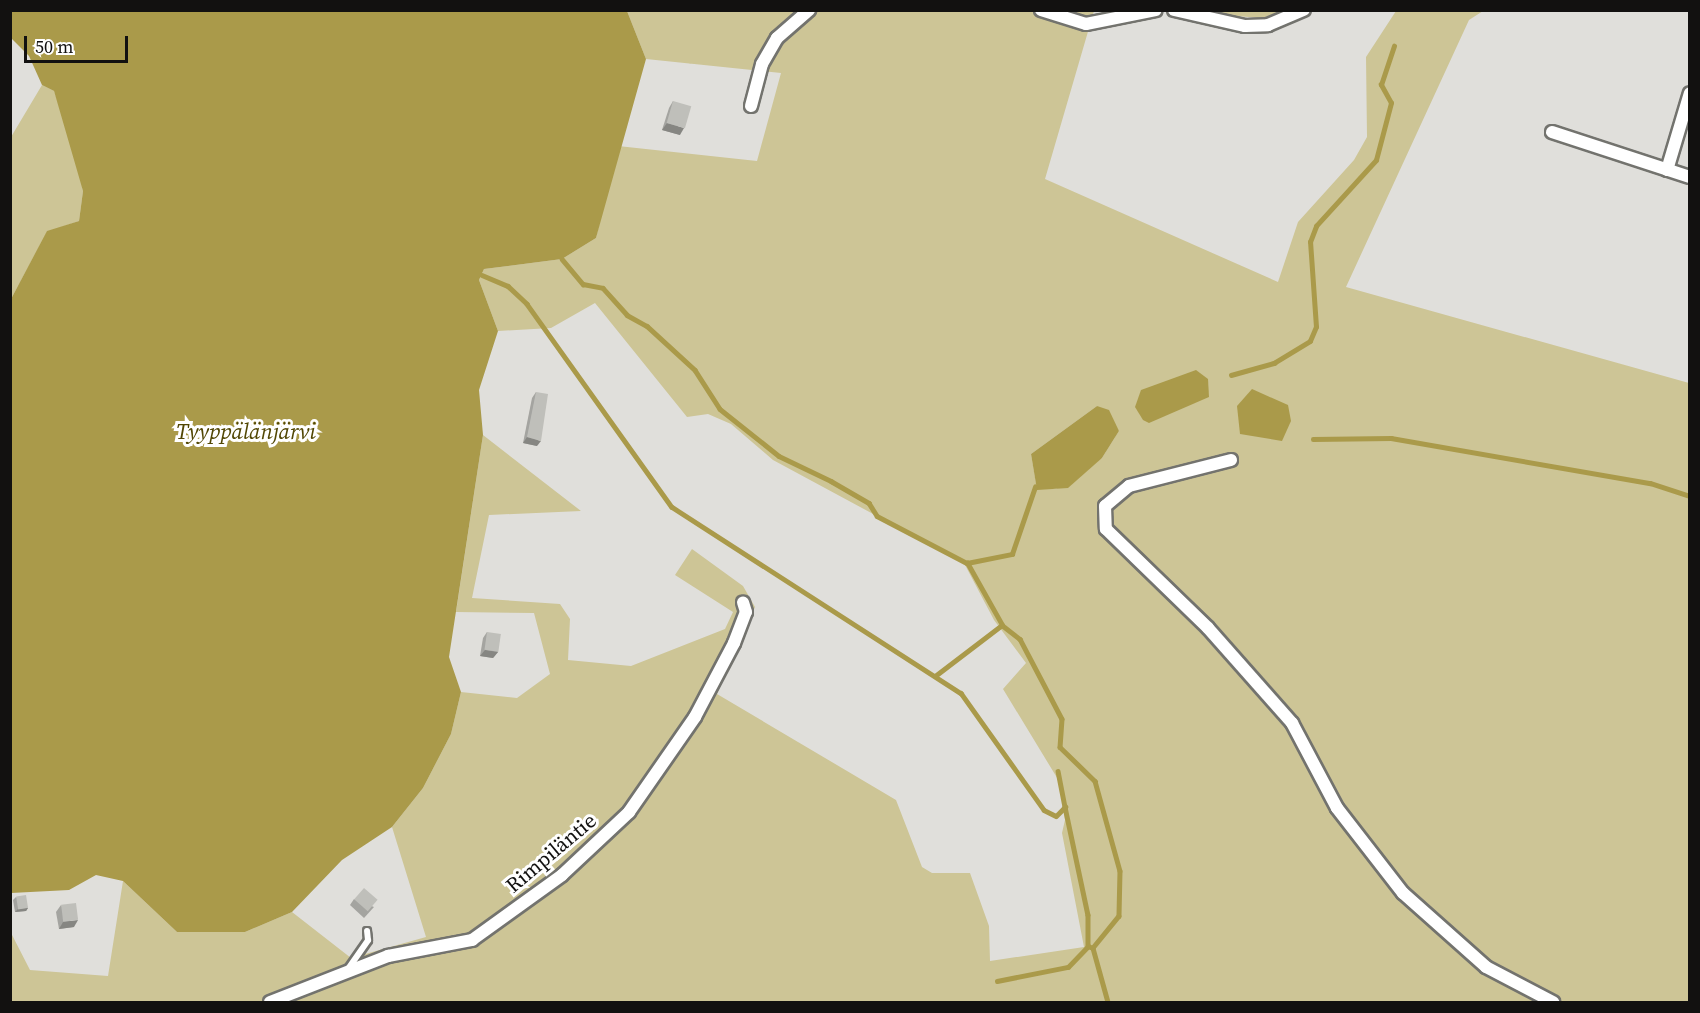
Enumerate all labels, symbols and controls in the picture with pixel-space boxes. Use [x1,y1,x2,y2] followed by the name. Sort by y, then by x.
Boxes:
[27,24,130,62] scale bar
[35,34,73,59] text: 50 m
[176,419,316,445] water label: Tyyppälänjärvi
[501,808,601,898] street label: Rimpiläntie

